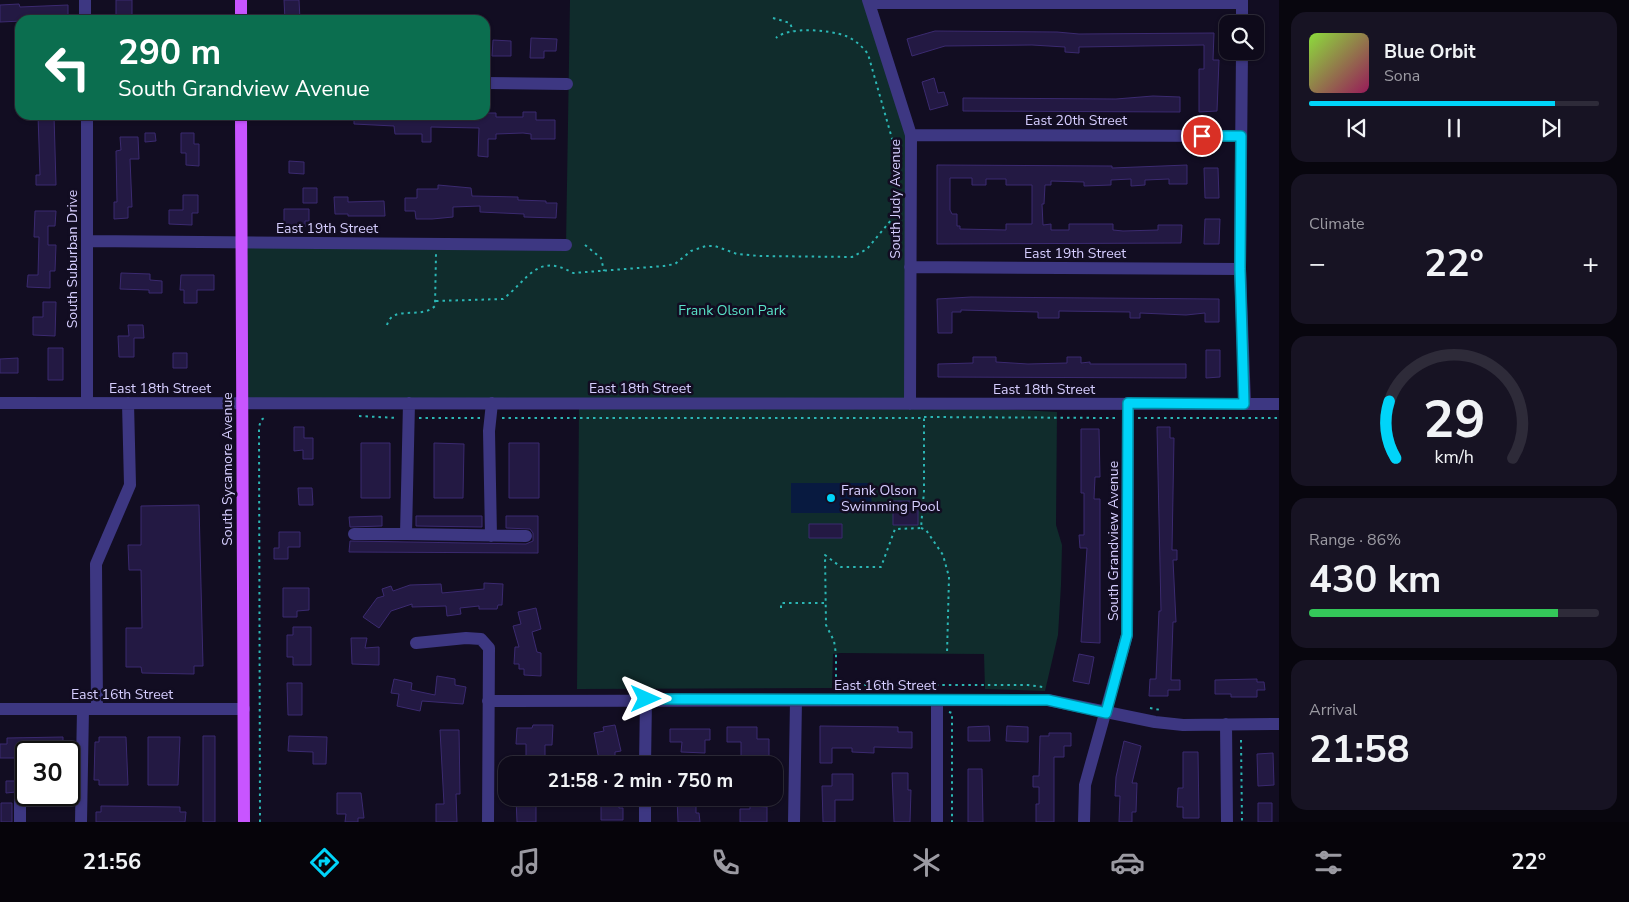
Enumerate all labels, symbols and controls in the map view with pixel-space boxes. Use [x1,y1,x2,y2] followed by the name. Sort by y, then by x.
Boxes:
[1219,15,1264,60] map controls
[1219,15,1264,60] button: search
[118,29,221,76] text: 290 m
[35,35,100,100] icon: left
[1384,39,1475,65] text: Blue Orbit
[1384,65,1420,87] text: Sona
[118,74,370,104] text: South Grandview Avenue
[1025,111,1127,130] street label: East 20th Street
[1343,114,1371,142] icon: previous
[1440,114,1468,142] icon: pause
[1537,114,1565,142] icon: next
[1181,115,1223,157] pin
[1188,122,1216,150] icon: arrive
[886,139,905,259] street label: South Judy Avenue
[63,190,82,328] street label: South Suburban Drive
[1309,213,1364,235] text: Climate
[276,219,378,238] street label: East 19th Street
[1424,238,1484,289] text: 22°
[1024,244,1126,263] street label: East 19th Street
[1309,245,1326,283] text: −
[1582,245,1599,283] text: +
[678,301,787,320] park label: Frank Olson Park
[109,379,211,398] street label: East 18th Street
[589,379,691,398] street label: East 18th Street
[993,380,1095,399] street label: East 18th Street
[1423,384,1485,455] text: 29
[218,392,237,546] street label: South Sycamore Avenue
[1434,445,1474,469] text: km/h
[1104,461,1123,621] street label: South Grandview Avenue
[841,481,941,516] place label: Frank Olson Swimming Pool
[825,492,837,504] marker: Frank Olson Swimming Pool
[1309,529,1401,551] text: Range · 86%
[1309,554,1441,605] text: 430 km
[619,672,671,724] position arrow
[834,676,936,695] street label: East 16th Street
[71,685,173,704] street label: East 16th Street
[1309,699,1357,721] text: Arrival
[1309,724,1410,775] text: 21:58
[15,741,80,806] speed limit sign: 30
[548,768,733,794] text: 21:58 · 2 min · 750 m
[307,845,342,880] icon: directions
[508,845,543,880] icon: music
[708,845,743,880] icon: phone
[909,845,944,880] icon: climate
[1110,845,1145,880] icon: car
[1311,845,1346,880] icon: filters
[83,847,141,877] text: 21:56
[1511,847,1546,877] text: 22°

